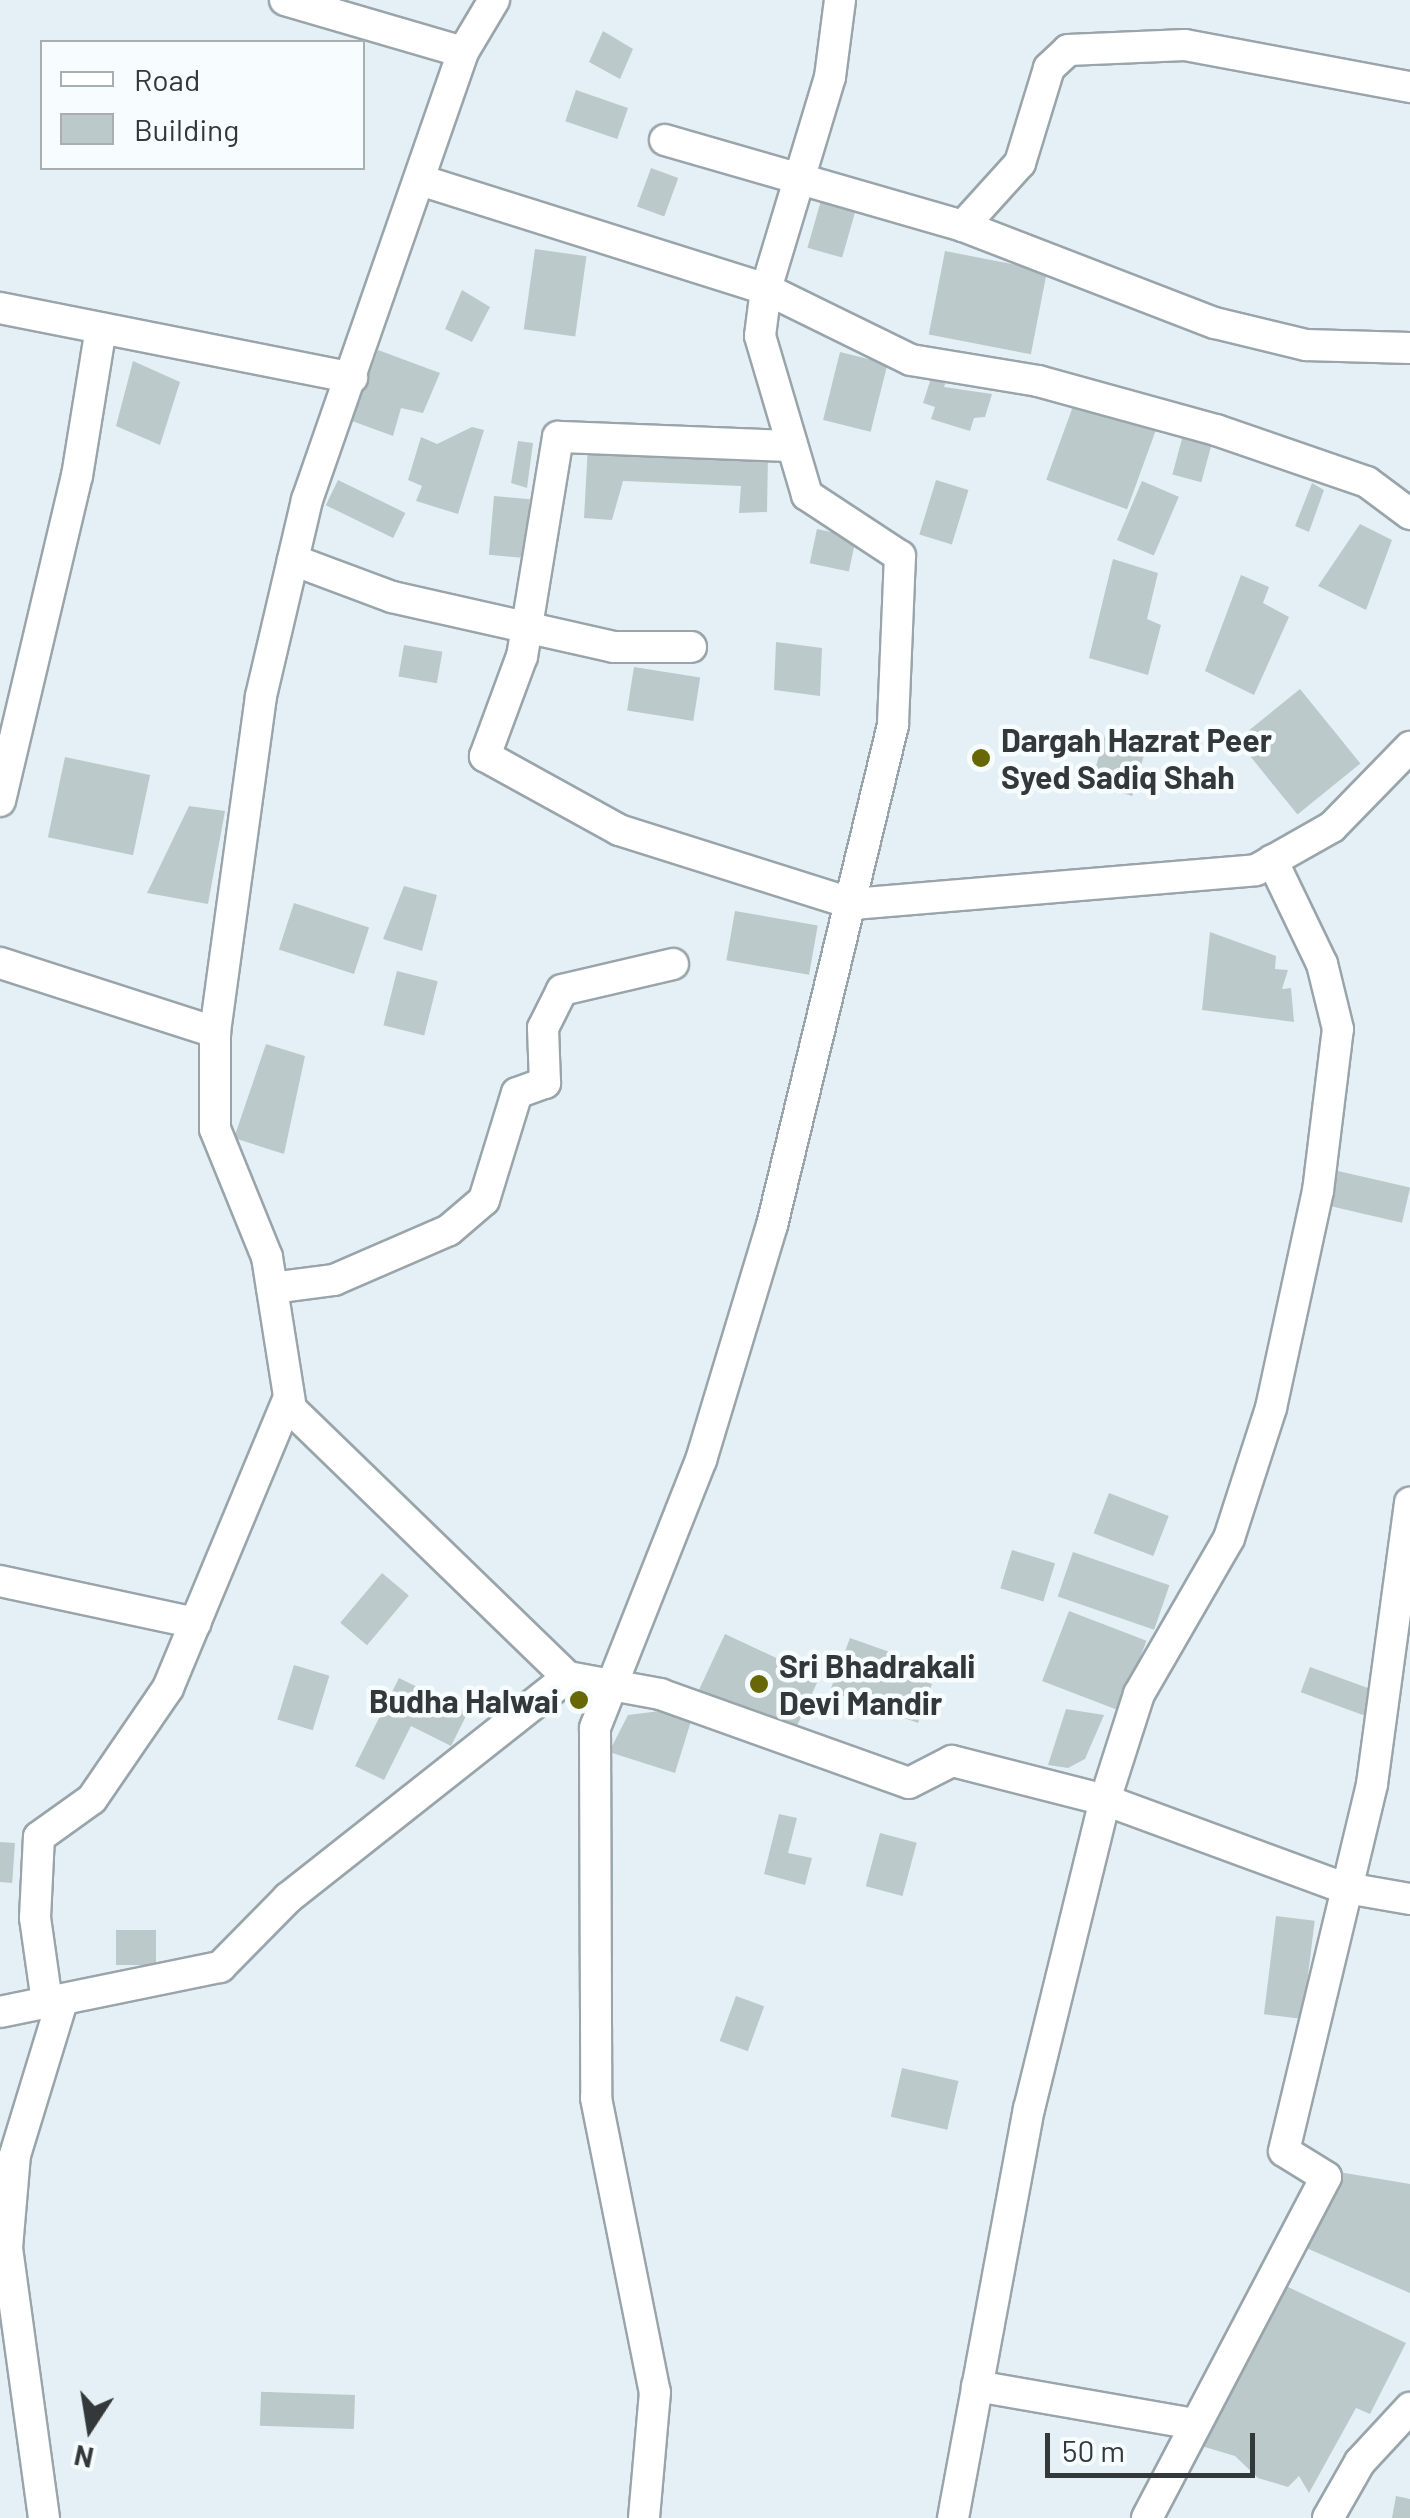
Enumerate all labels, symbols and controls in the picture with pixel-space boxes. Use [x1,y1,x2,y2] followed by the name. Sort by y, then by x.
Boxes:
[40,40,365,170] legend
[134,61,200,97] text: Road
[134,111,239,147] text: Building
[1001,721,1272,796] place label: Dargah Hazrat Peer Syed Sadiq Shah
[970,747,992,769] marker: Dargah Hazrat Peer Syed Sadiq Shah
[779,1647,975,1722] place label: Sri Bhadrakali Devi Mandir
[748,1673,770,1695] marker: Sri Bhadrakali Devi Mandir
[369,1681,559,1719] place label: Budha Halwai
[568,1689,590,1711] marker: Budha Halwai
[40,2378,140,2478] north arrow
[1050,2413,1260,2475] scale bar
[1062,2432,1125,2468] text: 50 m
[71,2439,96,2476] text: N

